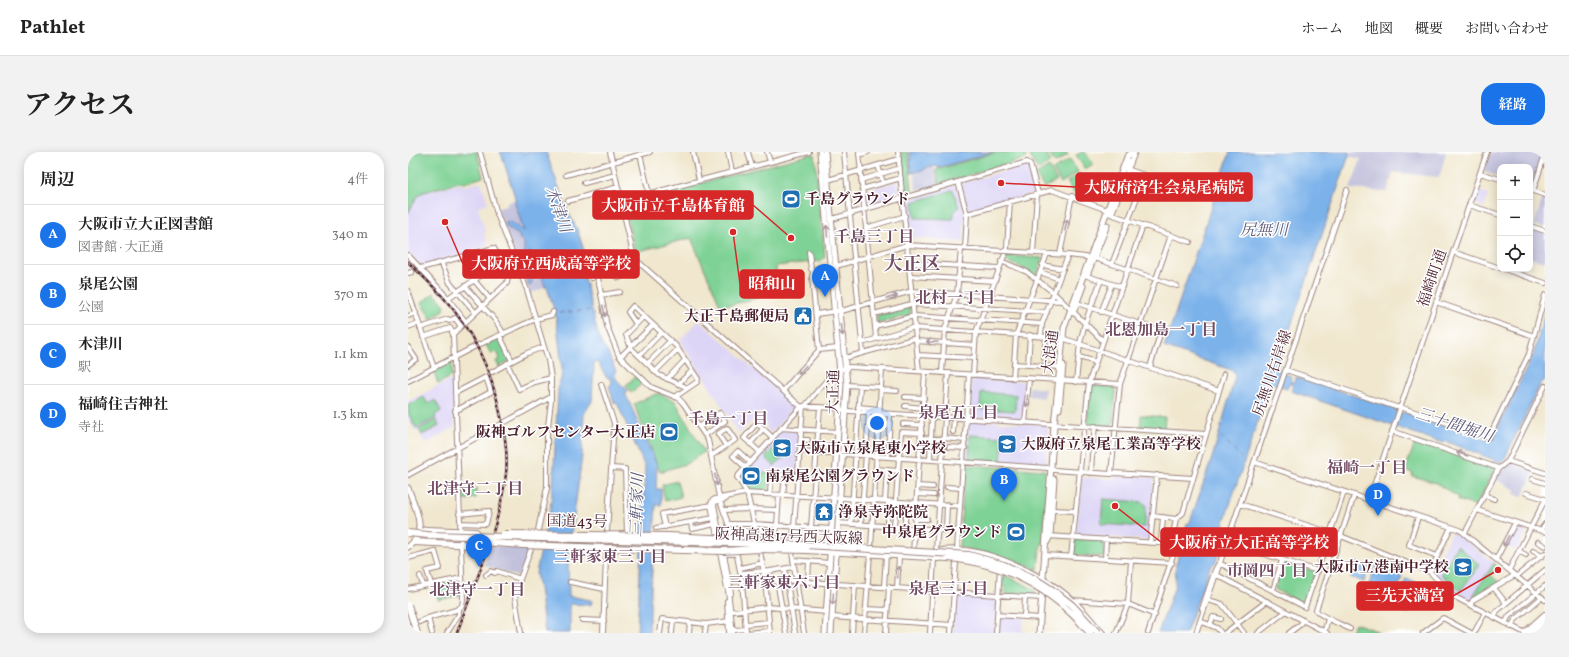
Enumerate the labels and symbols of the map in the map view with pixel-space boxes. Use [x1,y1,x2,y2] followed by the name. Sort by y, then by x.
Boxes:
[1076,173,1252,201] callout: 大阪府済生会泉尾病院
[1084,178,1244,200] text: 大阪府済生会泉尾病院
[539,183,576,238] water label: 木津川
[780,188,802,210] sports icon: 千島グラウンド
[805,190,910,211] place label: 千島グラウンド
[593,191,753,219] callout: 大阪市立千島体育館
[601,196,745,218] text: 大阪市立千島体育館
[1062,219,1070,232] one-way arrow
[1240,220,1290,242] water label: 尻無川
[823,225,831,238] one-way arrow
[834,227,914,249] district label: 千島三丁目
[1414,247,1453,310] street label: 福崎町通
[463,250,639,278] callout: 大阪府立西成高等学校
[883,252,941,278] district label: 大正区
[471,254,632,276] text: 大阪府立西成高等学校
[812,264,838,297] pin: A
[740,270,804,298] callout: 昭和山
[748,274,796,296] text: 昭和山
[915,288,995,310] district label: 北村一丁目
[886,293,899,300] one-way arrow
[600,304,608,317] one-way arrow
[792,305,814,327] public building icon: 大正千島郵便局
[684,307,789,328] place label: 大正千島郵便局
[1105,320,1217,342] district label: 北恩加島一丁目
[839,323,846,336] one-way arrow
[1249,328,1298,419] street label: 尻無川右岸線
[1038,329,1065,376] street label: 大浪通
[926,339,939,346] one-way arrow
[797,365,806,376] one-way arrow
[824,369,845,415] street label: 大正通
[1023,394,1031,407] one-way arrow
[918,403,998,425] district label: 泉尾五丁目
[1413,403,1498,449] water label: 三十間堀川
[688,409,768,431] district label: 千島一丁目
[867,413,887,433] your location
[658,421,680,443] sports icon: 阪神ゴルフセンター大正店
[476,423,655,444] place label: 阪神ゴルフセンター大正店
[996,433,1018,455] school or university icon: 大阪府立泉尾工業高等学校
[1021,435,1201,456] place label: 大阪府立泉尾工業高等学校
[771,437,793,459] school or university icon: 大阪市立泉尾東小学校
[796,439,946,460] place label: 大阪市立泉尾東小学校
[1456,450,1468,458] one-way arrow
[1326,458,1407,480] district label: 福崎一丁目
[740,465,762,487] sports icon: 南泉尾公園グラウンド
[765,467,915,488] place label: 南泉尾公園グラウンド
[991,468,1017,501] pin: B
[626,471,650,537] water label: 三軒家川
[712,473,720,486] one-way arrow
[427,479,523,501] district label: 北津守二丁目
[1365,483,1391,516] pin: D
[813,501,835,523] temple icon: 浄泉寺弥陀院
[838,503,928,524] place label: 浄泉寺弥陀院
[546,511,608,534] street label: 国道43号
[1005,521,1027,543] sports icon: 中泉尾グラウンド
[882,523,1002,544] place label: 中泉尾グラウンド
[715,524,863,551] street label: 阪神高速17号西大阪線
[1161,528,1337,556] callout: 大阪府立大正高等学校
[1169,533,1330,555] text: 大阪府立大正高等学校
[466,534,492,567] pin: C
[1502,535,1509,547] one-way arrow
[554,547,666,569] district label: 三軒家東三丁目
[1452,556,1474,578] school or university icon: 大阪市立港南中学校
[1314,558,1449,579] place label: 大阪市立港南中学校
[1227,561,1307,583] district label: 市岡四丁目
[895,566,902,579] one-way arrow
[728,573,840,595] district label: 三軒家東六丁目
[908,579,988,601] district label: 泉尾三丁目
[429,580,525,602] district label: 北津守一丁目
[1357,582,1453,610] callout: 三先天満宮
[1365,586,1445,608] text: 三先天満宮
[830,592,837,605] one-way arrow

